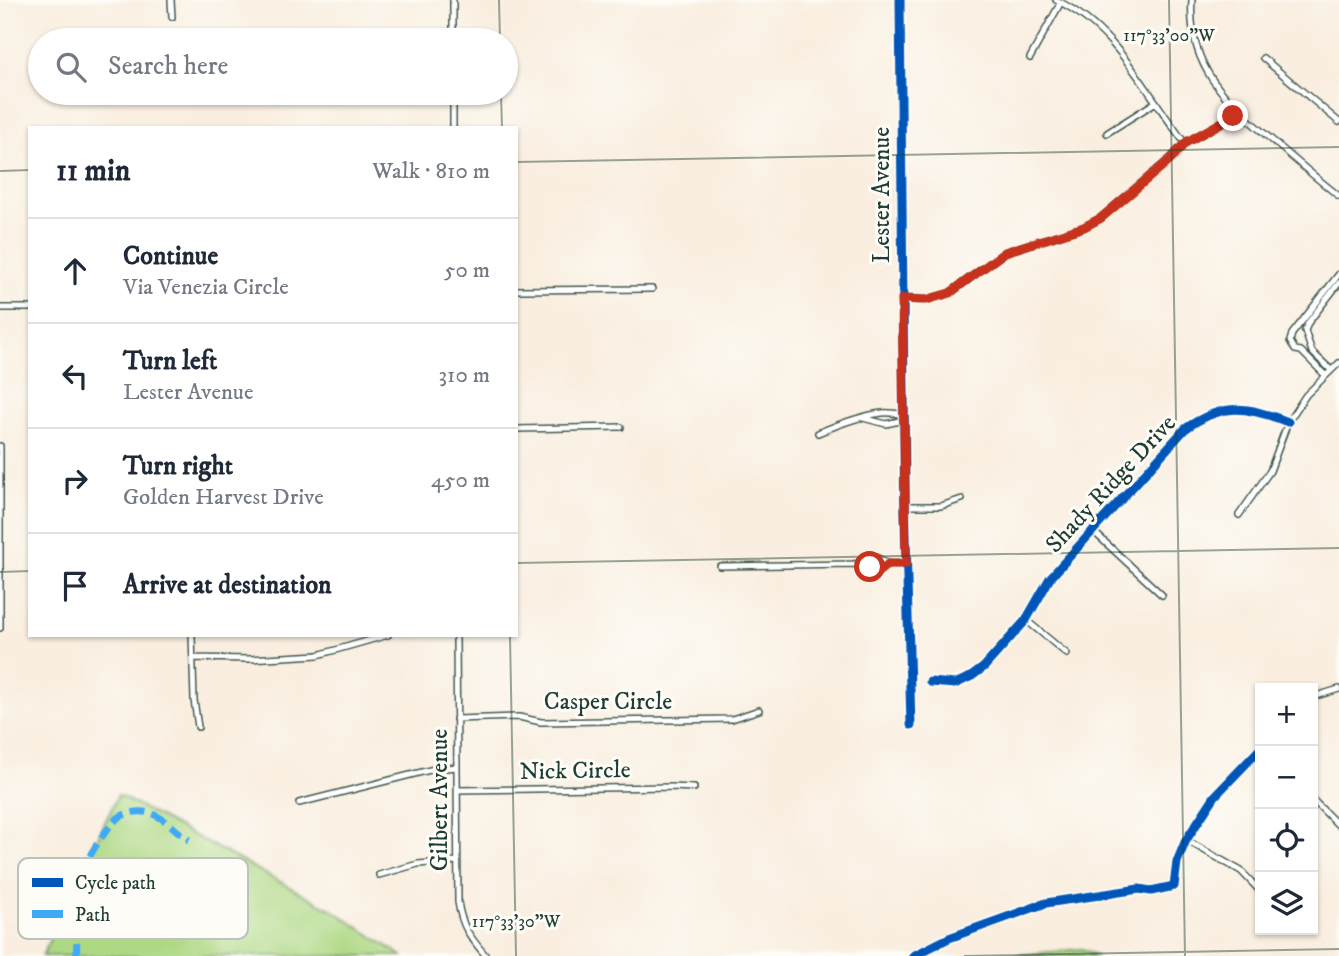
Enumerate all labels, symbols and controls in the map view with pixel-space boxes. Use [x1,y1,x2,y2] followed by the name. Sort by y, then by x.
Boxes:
[1123,25,1215,47] text: 117°33'00"W
[28,28,518,105] search box
[52,48,90,86] icon: search
[108,50,228,83] text: Search here
[1217,100,1248,131] route end
[867,127,897,263] street label: Lester Avenue
[56,153,130,190] text: 11 min
[372,157,490,186] text: Walk · 810 m
[123,240,218,273] text: Continue
[56,252,94,290] icon: ahead
[444,256,490,285] text: 50 m
[123,273,289,302] text: Via Venezia Circle
[123,345,217,378] text: Turn left
[56,357,94,395] icon: left
[438,361,490,390] text: 310 m
[123,378,253,407] text: Lester Avenue
[1039,409,1183,559] street label: Shady Ridge Drive
[123,450,233,483] text: Turn right
[56,462,94,500] icon: right
[431,466,490,495] text: 450 m
[123,483,324,512] text: Golden Harvest Drive
[854,551,885,582] route start
[56,567,94,605] icon: arrive
[123,569,332,602] text: Arrive at destination
[1255,683,1318,935] map controls
[1255,683,1318,746] button: +
[544,687,672,717] street label: Casper Circle
[425,729,455,871] street label: Gilbert Avenue
[1255,746,1318,809] button: −
[519,755,631,787] street label: Nick Circle
[1255,809,1318,872] button: locate
[18,858,248,939] legend
[75,872,156,895] text: Cycle path
[1255,872,1318,935] button: layers
[75,904,110,927] text: Path
[472,911,561,933] text: 117°33'30"W

